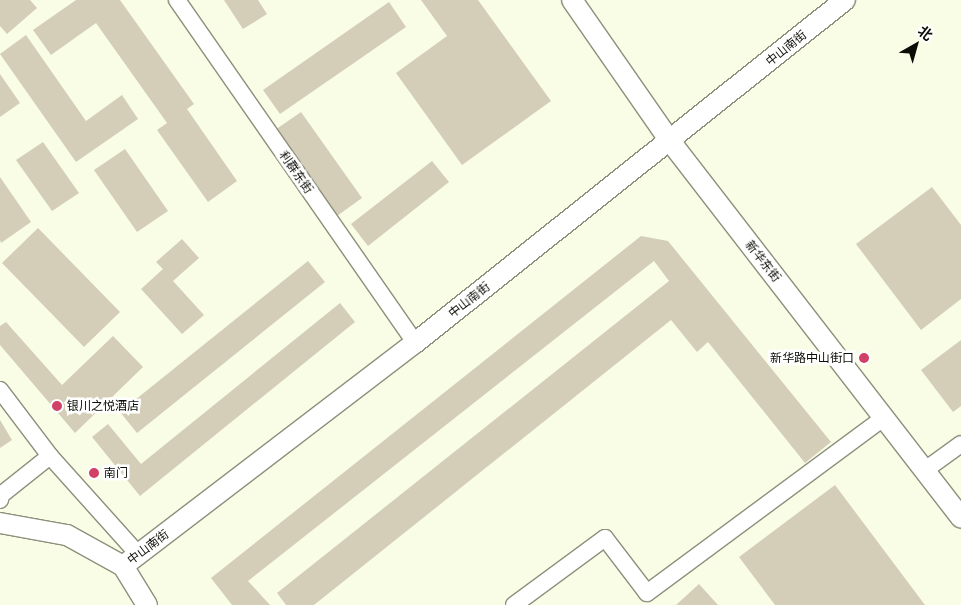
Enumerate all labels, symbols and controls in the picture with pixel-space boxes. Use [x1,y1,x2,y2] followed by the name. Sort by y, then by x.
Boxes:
[891,20,941,70] north arrow
[914,22,936,45] text: 北
[763,27,809,69] street label: 中山南街
[276,148,316,196] street label: 利群东街
[743,238,783,284] street label: 新华东街
[446,280,492,320] street label: 中山南街
[770,351,854,365] place label: 新华路中山街口
[858,352,870,364] marker: 新华路中山街口
[67,399,139,413] place label: 银川之悦酒店
[51,400,63,412] marker: 银川之悦酒店
[104,466,128,480] place label: 南门
[88,467,100,479] marker: 南门
[124,527,172,567] street label: 中山南街

